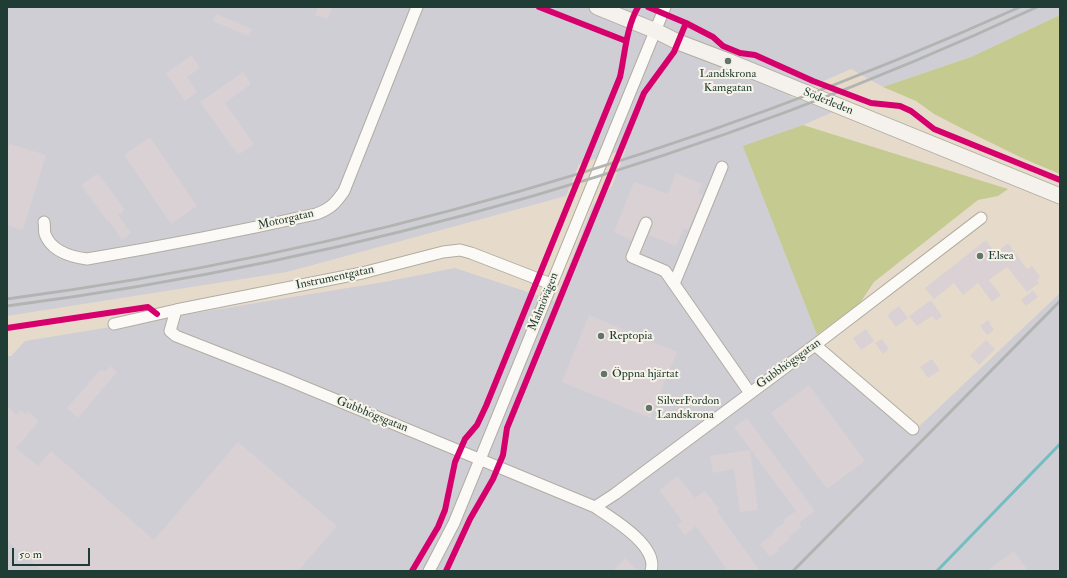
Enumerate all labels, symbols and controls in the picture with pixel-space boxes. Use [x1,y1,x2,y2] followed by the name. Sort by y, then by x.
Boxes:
[723,56,733,66] marker: Landskrona Kamgatan
[700,67,756,95] place label: Landskrona Kamgatan
[801,85,855,119] street label: Söderleden
[257,207,315,233] street label: Motorgatan
[988,249,1014,263] place label: Elsea
[975,251,985,261] marker: Elsea
[294,263,376,293] street label: Instrumentgatan
[526,271,562,333] street label: Malmövägen
[609,329,652,343] place label: Reptopia
[596,331,606,341] marker: Reptopia
[754,336,824,392] street label: Gubbhögsgatan
[612,367,679,381] place label: Öppna hjärtat
[599,369,609,379] marker: Öppna hjärtat
[334,394,410,436] street label: Gubbhögsgatan
[657,394,720,422] place label: SilverFordon Landskrona
[644,403,654,413] marker: SilverFordon Landskrona
[14,540,92,566] scale bar
[19,547,42,562] text: 50 m

